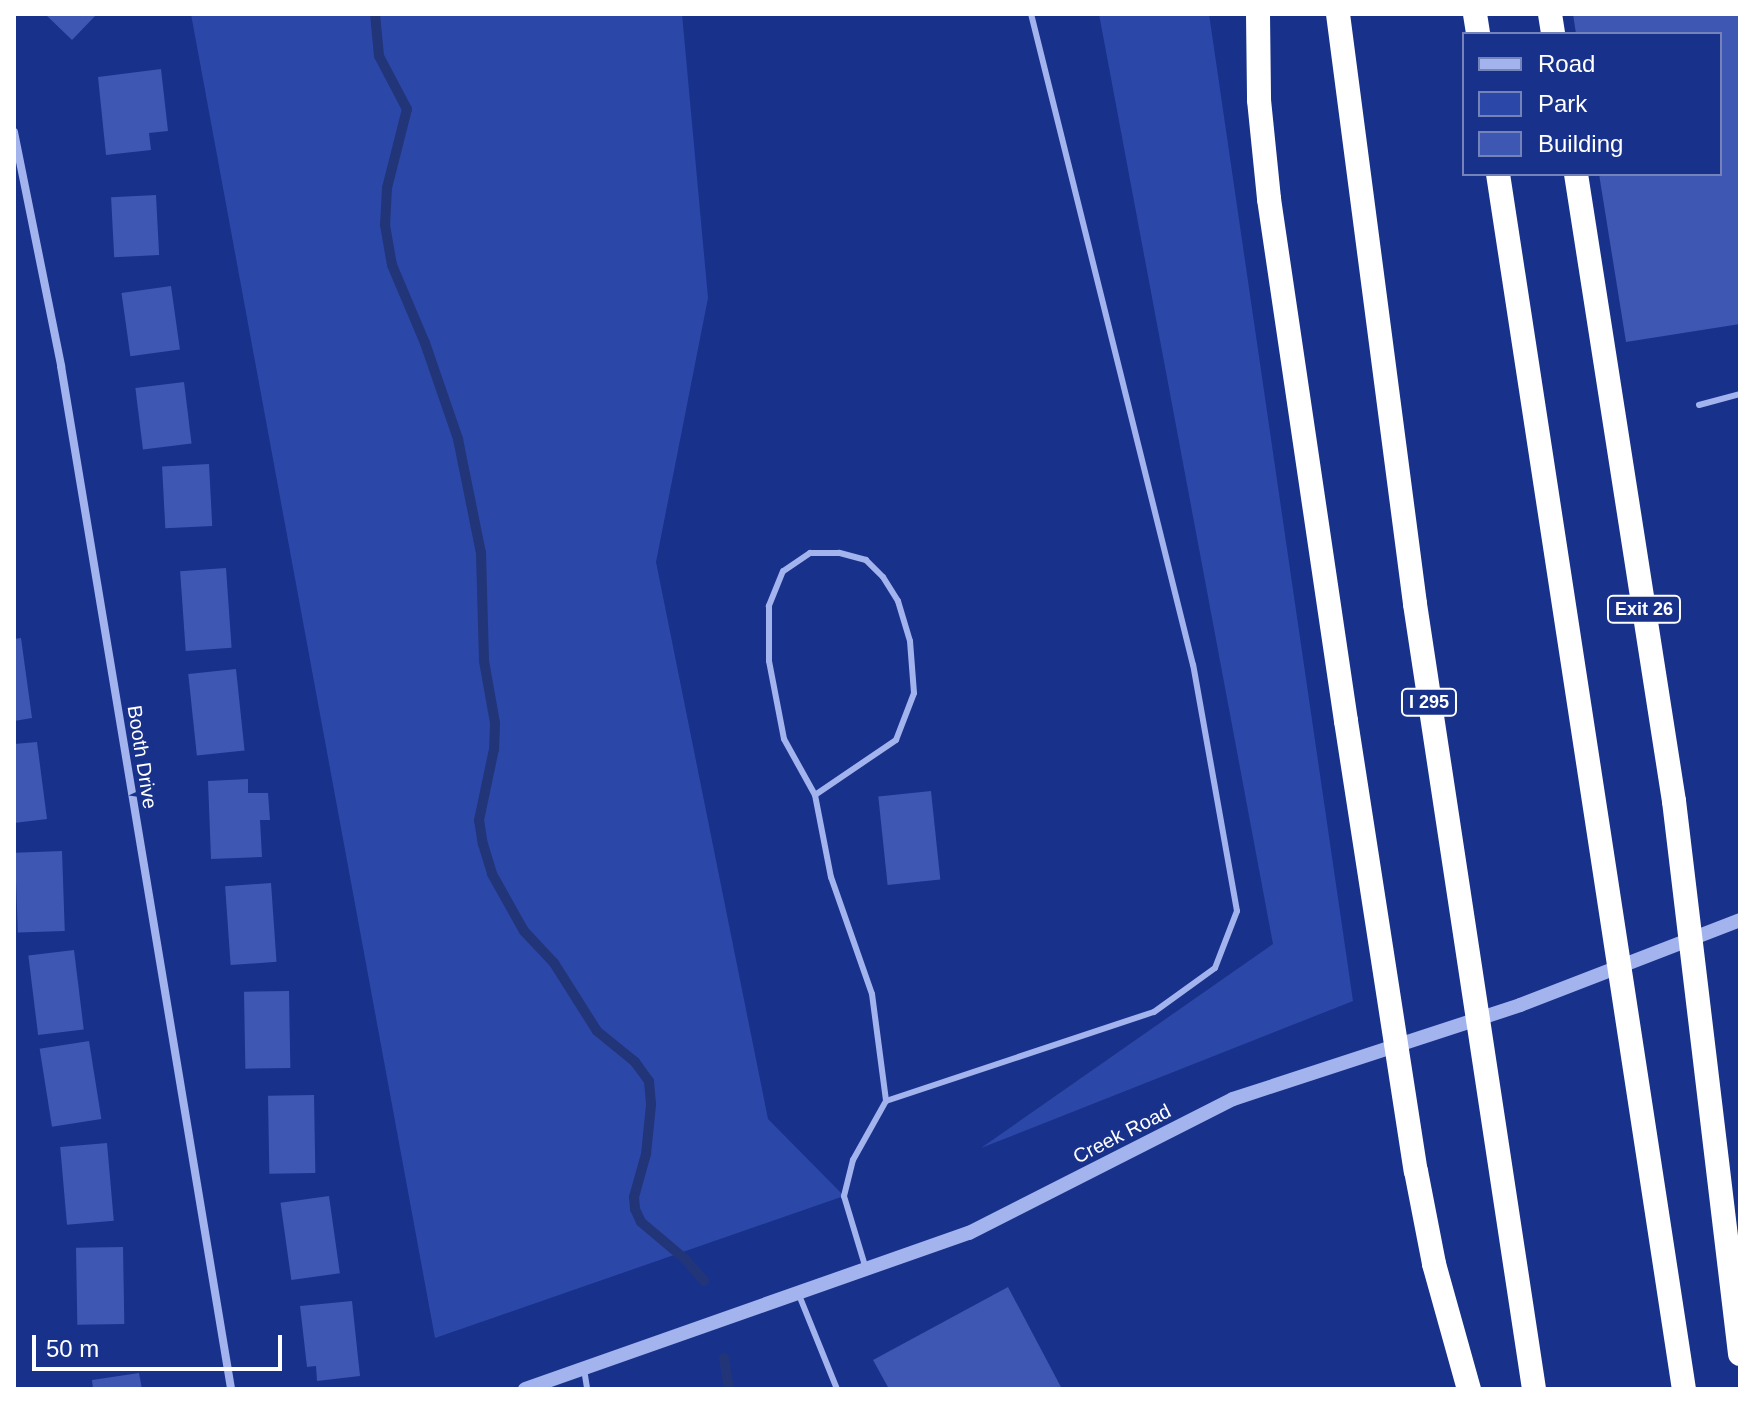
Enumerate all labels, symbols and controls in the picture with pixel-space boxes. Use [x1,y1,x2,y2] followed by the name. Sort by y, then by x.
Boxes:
[1462,32,1722,176] legend
[1538,50,1595,77] text: Road
[1538,90,1587,117] text: Park
[1538,130,1623,157] text: Building
[1606,595,1682,623] road number: Exit 26
[1399,688,1459,716] road number: I 295
[122,704,162,810] street label: Booth Drive
[1069,1099,1175,1169] street label: Creek Road
[36,1319,286,1369] scale bar
[46,1335,99,1362] text: 50 m

